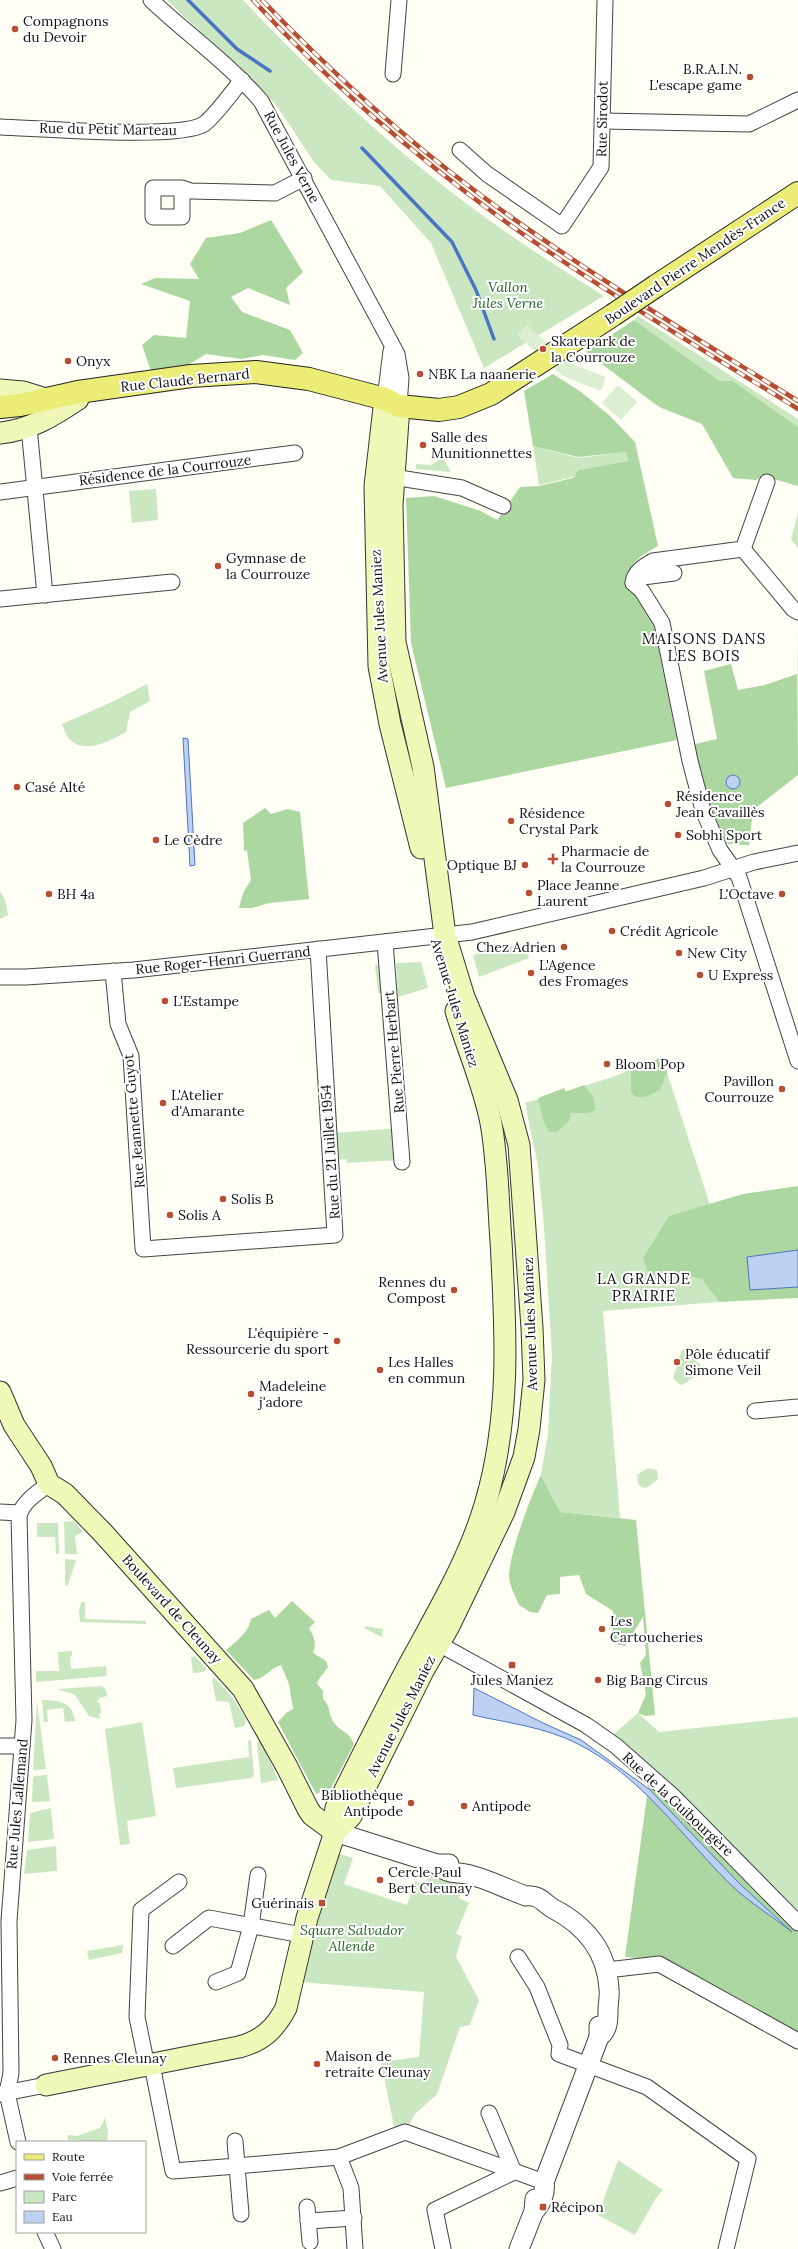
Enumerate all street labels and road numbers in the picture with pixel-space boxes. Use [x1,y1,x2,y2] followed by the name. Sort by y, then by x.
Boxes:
[592,80,612,157] street label: Rue Sirodot
[260,108,324,207] street label: Rue Jules Verne
[39,119,177,139] street label: Rue du Petit Marteau
[601,193,789,328] street label: Boulevard Pierre Mendès-France
[120,364,250,396] street label: Rue Claude Bernard
[78,450,253,490] street label: Résidence de la Courrouze
[367,549,392,684] street label: Avenue Jules Maniez
[427,936,483,1070] street label: Avenue Jules Maniez
[134,942,312,978] street label: Rue Roger-Henri Guerrand
[380,989,408,1114] street label: Rue Pierre Herbart
[119,1053,149,1189] street label: Rue Jeannette Guyot
[316,1084,344,1220] street label: Rue du 21 Juillet 1954
[519,1257,541,1392] street label: Avenue Jules Maniez
[118,1551,226,1668] street label: Boulevard de Cleunay
[362,1652,439,1780] street label: Avenue Jules Maniez
[2,1738,32,1870] street label: Rue Jules Lallemand
[619,1748,738,1860] street label: Rue de la Guibourgère

